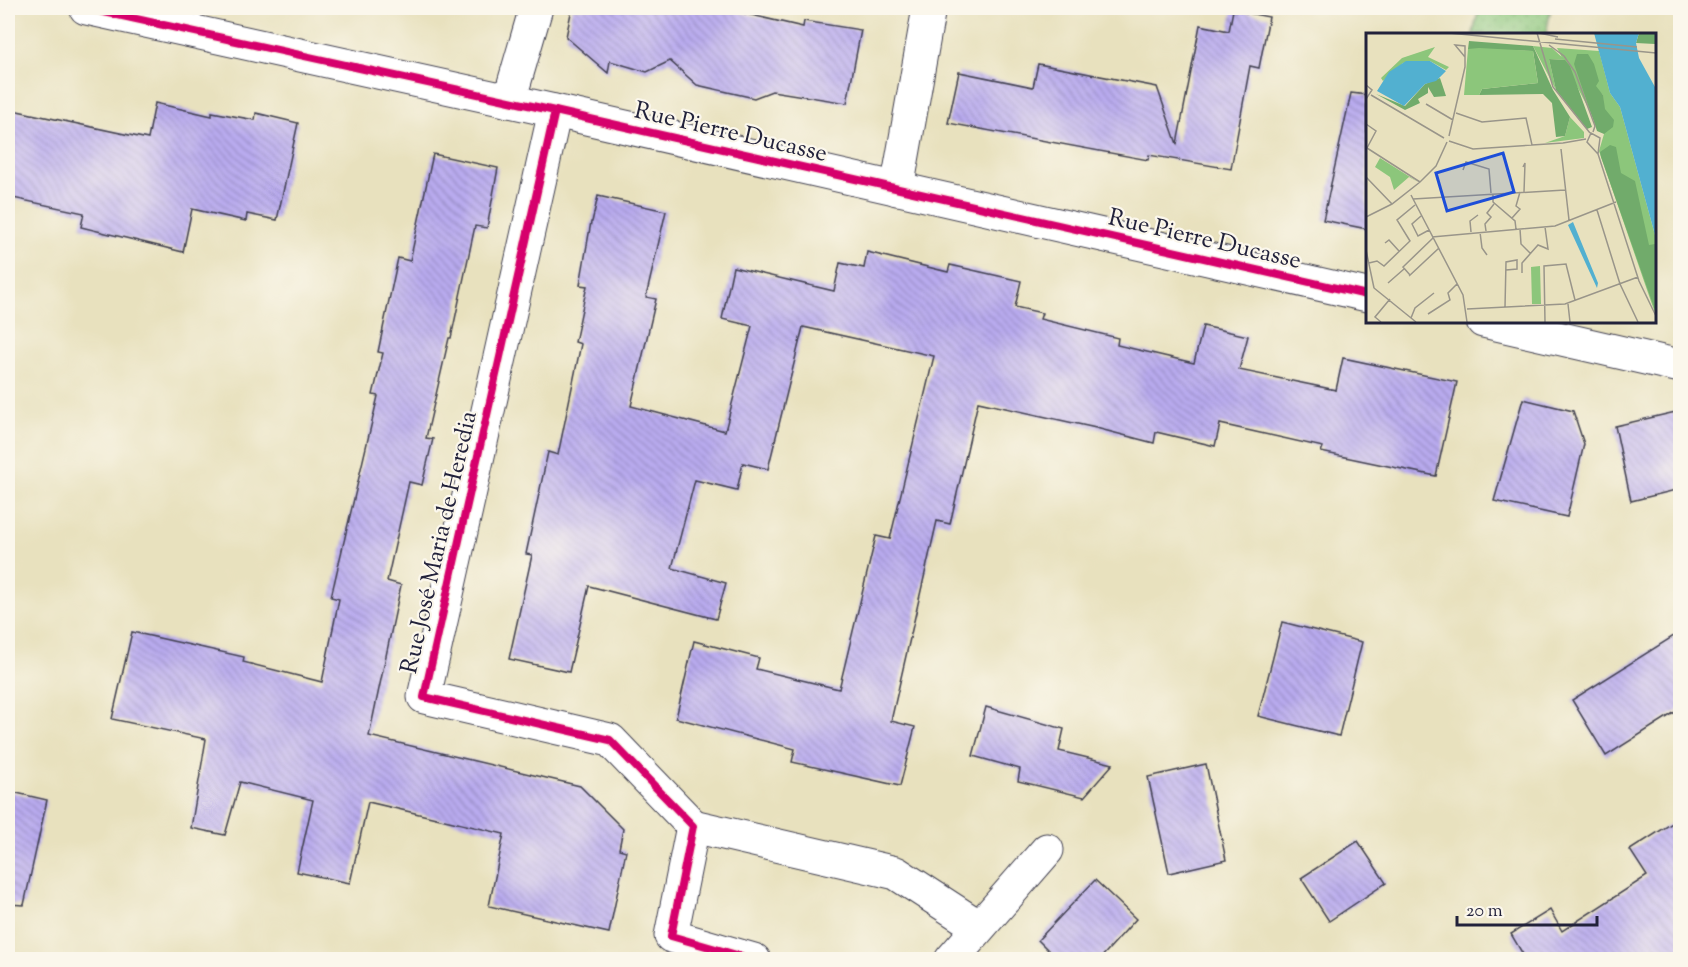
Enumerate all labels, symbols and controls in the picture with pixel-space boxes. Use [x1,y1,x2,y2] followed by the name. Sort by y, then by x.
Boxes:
[1366,33,1655,322] inset map
[631,94,830,172] street label: Rue Pierre Ducasse
[1105,201,1304,279] street label: Rue Pierre Ducasse
[393,408,487,677] street label: Rue José Maria de Heredia
[1457,889,1596,927] scale bar
[1466,899,1503,925] text: 20 m

